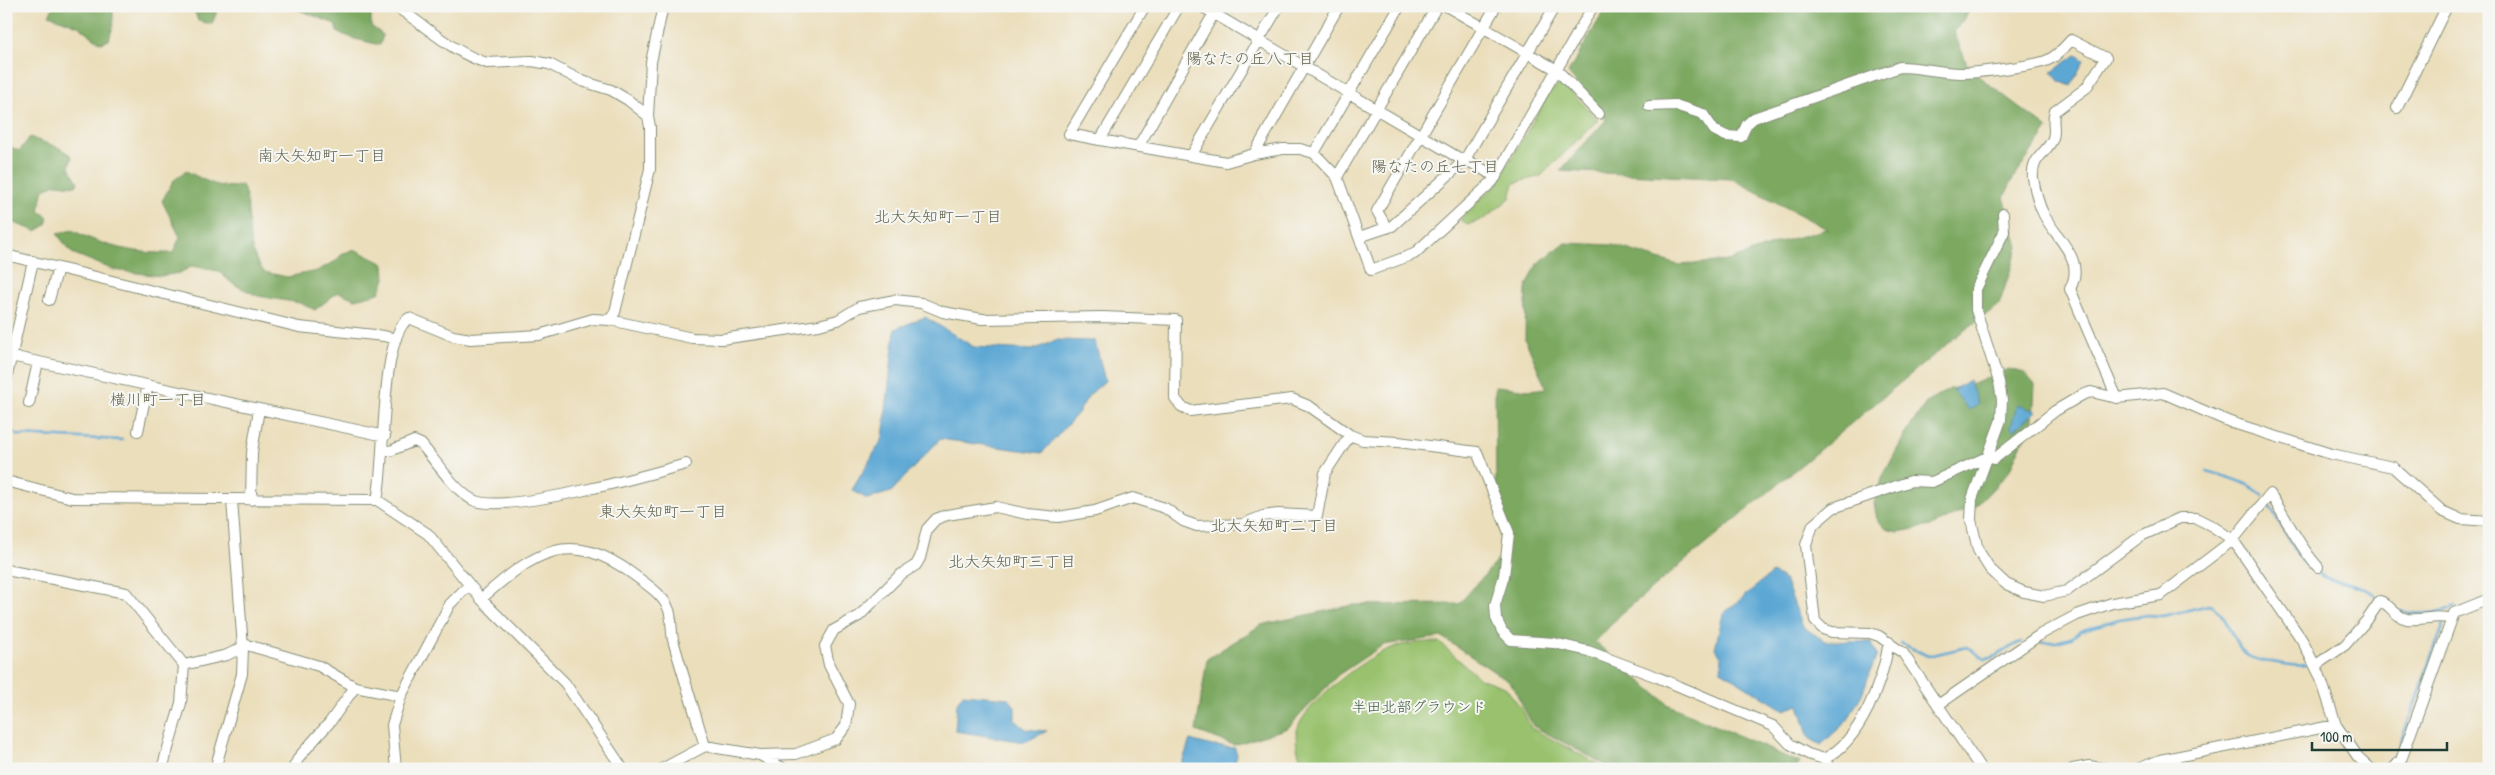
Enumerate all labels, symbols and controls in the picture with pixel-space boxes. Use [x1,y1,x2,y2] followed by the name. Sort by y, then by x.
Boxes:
[1186,47,1314,69] district label: 陽なたの丘八丁目
[258,144,386,166] district label: 南大矢知町一丁目
[1371,155,1499,177] district label: 陽なたの丘七丁目
[874,205,1002,227] district label: 北大矢知町一丁目
[110,388,206,410] district label: 横川町一丁目
[599,500,727,522] district label: 東大矢知町一丁目
[1210,514,1338,536] district label: 北大矢知町二丁目
[948,550,1076,572] district label: 北大矢知町三丁目
[1351,696,1487,717] park label: 半田北部グラウンド
[2312,720,2448,752] scale bar
[2320,726,2353,747] text: 100 m

